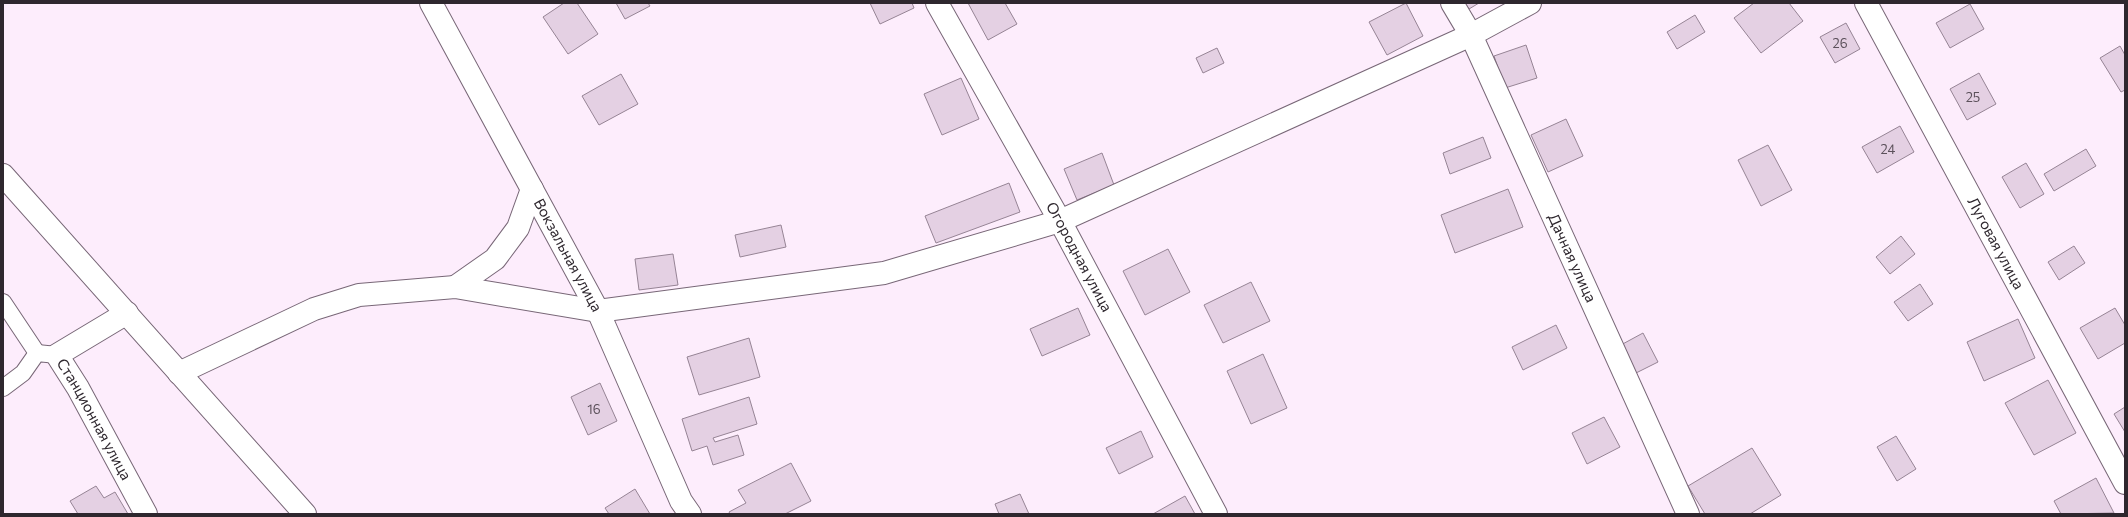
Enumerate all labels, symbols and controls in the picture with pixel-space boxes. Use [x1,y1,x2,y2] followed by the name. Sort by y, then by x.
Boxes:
[1832,35,1848,51] house number: 26
[1966,89,1980,105] house number: 25
[1881,141,1896,157] house number: 24
[1964,194,2029,292] street label: Луговая улица
[531,195,607,315] street label: Вокзальная улица
[1043,198,1117,315] street label: Огородная улица
[1545,210,1601,305] street label: Дачная улица
[54,355,136,483] street label: Станционная улица
[587,401,601,417] house number: 16

